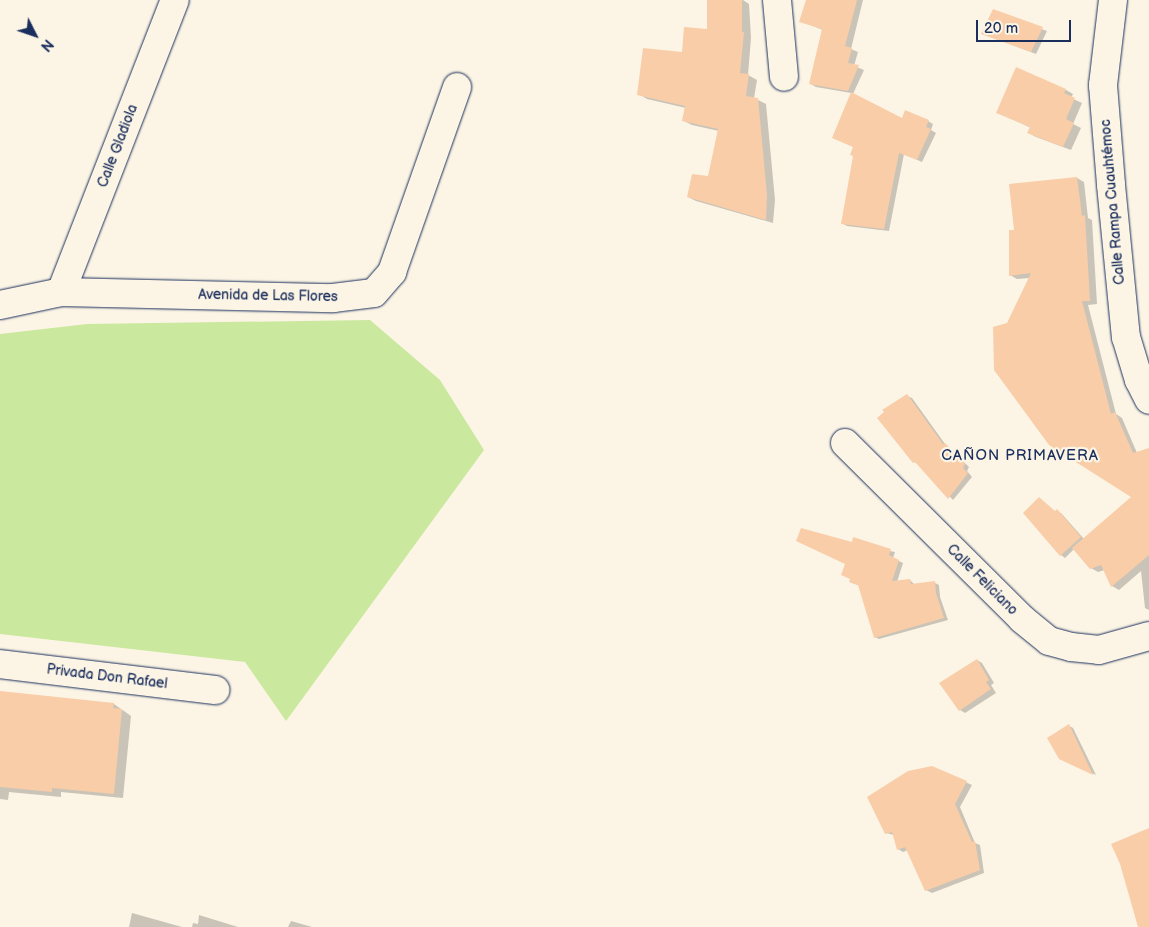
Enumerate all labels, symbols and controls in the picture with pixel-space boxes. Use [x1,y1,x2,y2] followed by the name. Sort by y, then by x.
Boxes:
[10,10,60,60] north arrow
[979,10,1074,42] scale bar
[984,19,1018,38] text: 20 m
[37,36,57,55] text: N
[94,102,142,190] street label: Calle Gladiola
[1097,119,1129,285] street label: Calle Rampa Cuauhtémoc
[198,286,338,306] street label: Avenida de Las Flores
[939,447,1101,465] district label: CAÑON PRIMAVERA
[943,541,1021,619] street label: Calle Feliciano
[46,661,168,693] street label: Privada Don Rafael

